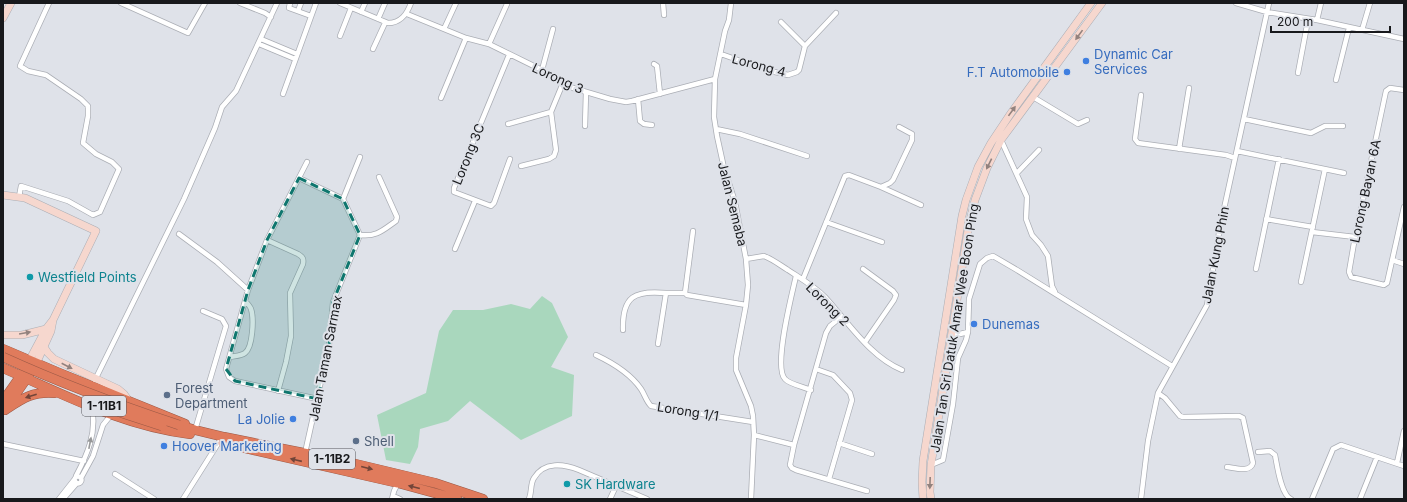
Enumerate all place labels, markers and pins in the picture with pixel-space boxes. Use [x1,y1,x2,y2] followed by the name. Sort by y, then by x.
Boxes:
[1094,46,1173,77] place label: Dynamic Car Services
[1081,56,1091,66] marker: Dynamic Car Services
[967,64,1059,80] place label: F.T Automobile
[1062,67,1072,77] marker: F.T Automobile
[38,269,137,285] place label: Westfield Points
[25,272,35,282] marker: Westfield Points
[982,316,1040,332] place label: Dunemas
[969,319,979,329] marker: Dunemas
[175,380,248,411] place label: Forest Department
[162,390,172,400] marker: Forest Department
[238,411,285,427] place label: La Jolie
[288,414,298,424] marker: La Jolie
[364,433,394,449] place label: Shell
[351,436,361,446] marker: Shell
[172,438,282,454] place label: Hoover Marketing
[159,441,169,451] marker: Hoover Marketing
[575,476,656,492] place label: SK Hardware
[562,479,572,489] marker: SK Hardware

